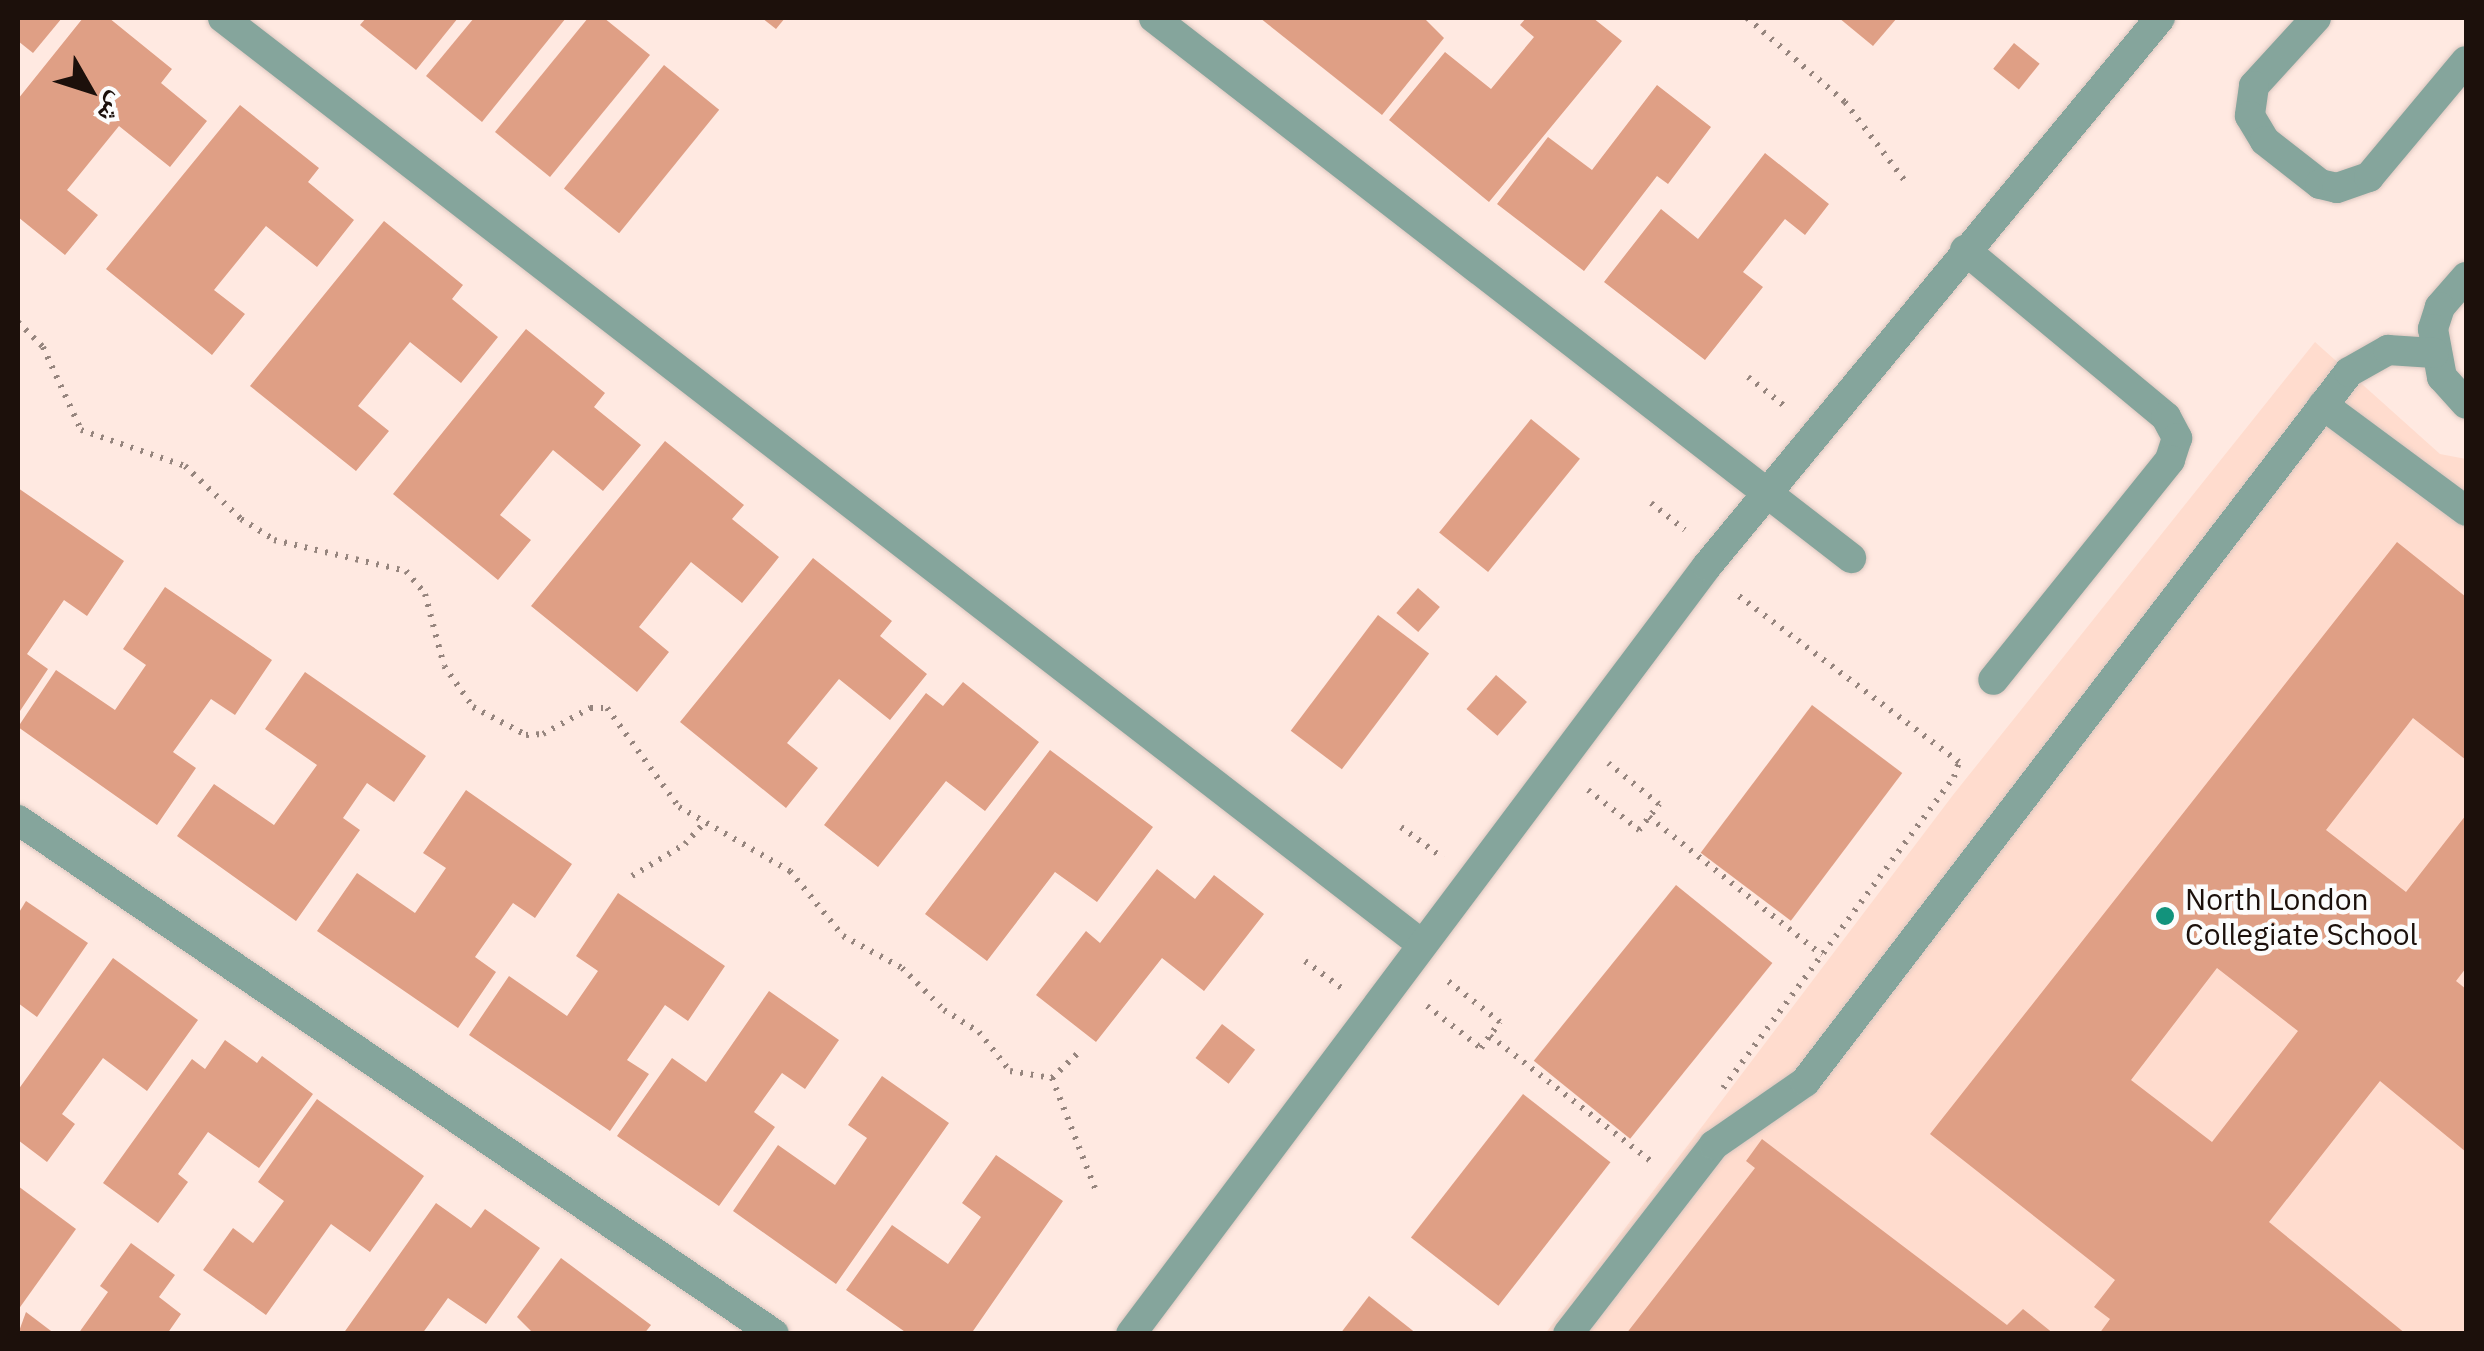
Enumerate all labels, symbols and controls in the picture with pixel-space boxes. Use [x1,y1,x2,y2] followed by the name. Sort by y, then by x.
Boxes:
[40,40,140,140] north arrow
[90,86,137,132] text: ش
[2185,881,2418,952] place label: North London Collegiate School
[2154,905,2176,927] marker: North London Collegiate School

